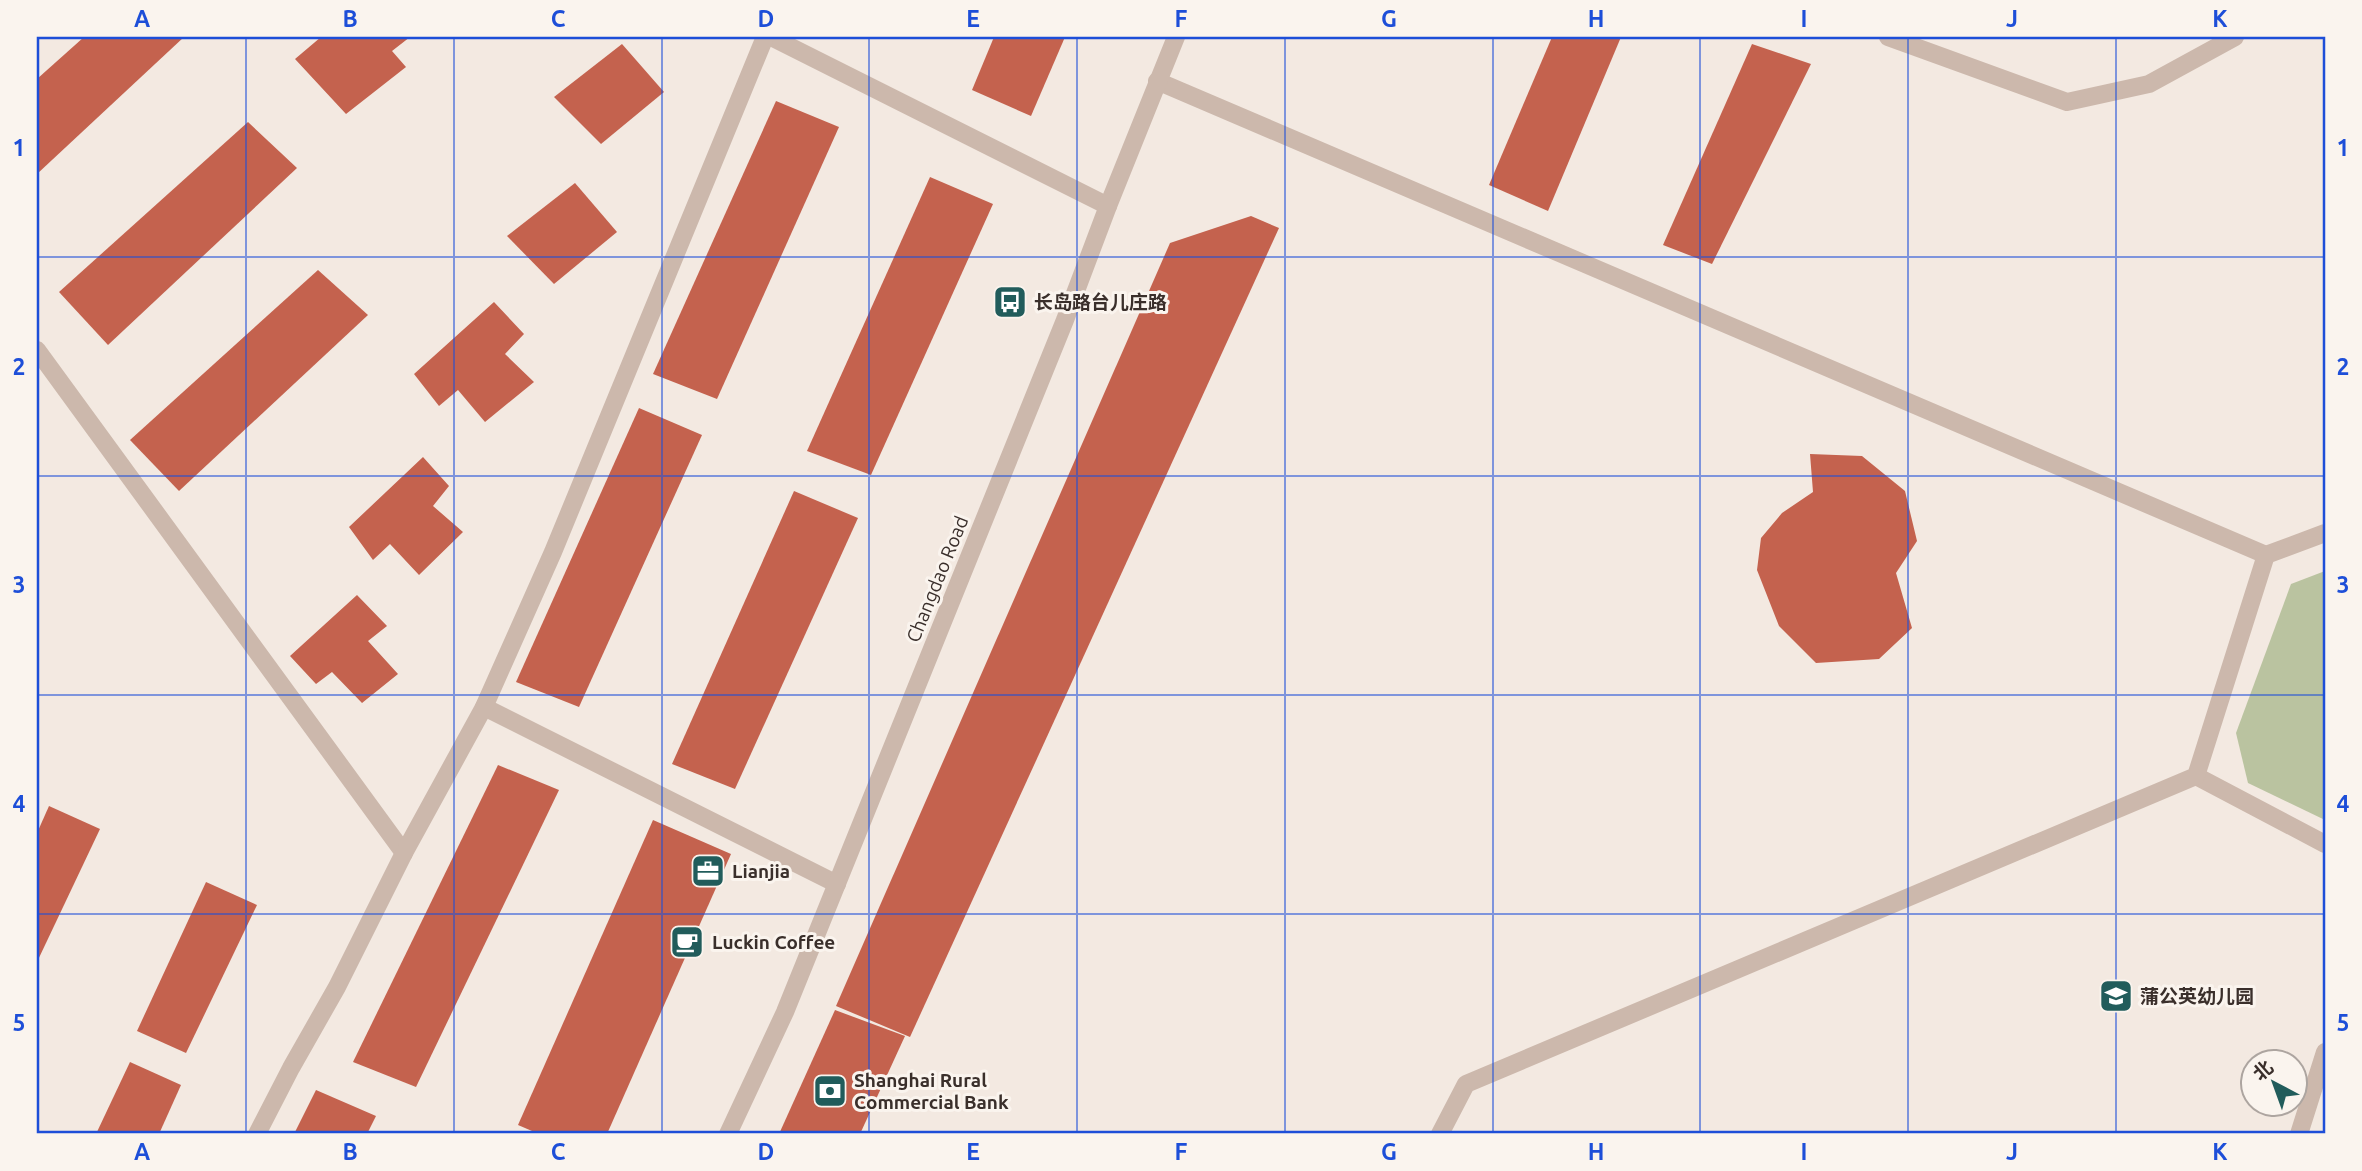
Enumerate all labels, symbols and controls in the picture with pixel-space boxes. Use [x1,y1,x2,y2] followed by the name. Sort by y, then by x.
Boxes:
[134,6,150,31] text: A
[342,6,358,31] text: B
[551,6,566,31] text: C
[758,6,774,31] text: D
[966,6,980,31] text: E
[1175,6,1188,31] text: F
[1381,6,1397,31] text: G
[1588,6,1604,31] text: H
[1801,6,1807,31] text: I
[2006,6,2018,31] text: J
[2212,6,2228,31] text: K
[13,135,25,160] text: 1
[2337,135,2349,160] text: 1
[991,283,1029,321] bus stop icon: 长岛路台儿庄路
[1034,291,1167,313] place label: 长岛路台儿庄路
[13,354,25,379] text: 2
[2337,354,2349,379] text: 2
[902,513,972,645] street label: Changdao Road
[13,572,25,597] text: 3
[2337,572,2349,597] text: 3
[13,791,26,816] text: 4
[2337,791,2350,816] text: 4
[689,852,727,890] office icon: Lianjia
[732,860,790,882] place label: Lianjia
[668,923,706,961] cafe icon: Luckin Coffee
[712,931,835,953] place label: Luckin Coffee
[2097,977,2135,1015] school or university icon: 蒲公英幼儿园
[2140,985,2254,1007] place label: 蒲公英幼儿园
[13,1010,25,1035] text: 5
[2337,1010,2349,1035] text: 5
[2240,1048,2310,1118] north arrow
[2248,1056,2277,1085] text: 北
[854,1069,1009,1113] place label: Shanghai Rural Commercial Bank
[811,1072,849,1110] bank icon: Shanghai Rural Commercial Bank
[134,1139,150,1164] text: A
[342,1139,358,1164] text: B
[551,1139,566,1164] text: C
[758,1139,774,1164] text: D
[966,1139,980,1164] text: E
[1175,1139,1188,1164] text: F
[1381,1139,1397,1164] text: G
[1588,1139,1604,1164] text: H
[1801,1139,1807,1164] text: I
[2006,1139,2018,1164] text: J
[2212,1139,2228,1164] text: K

